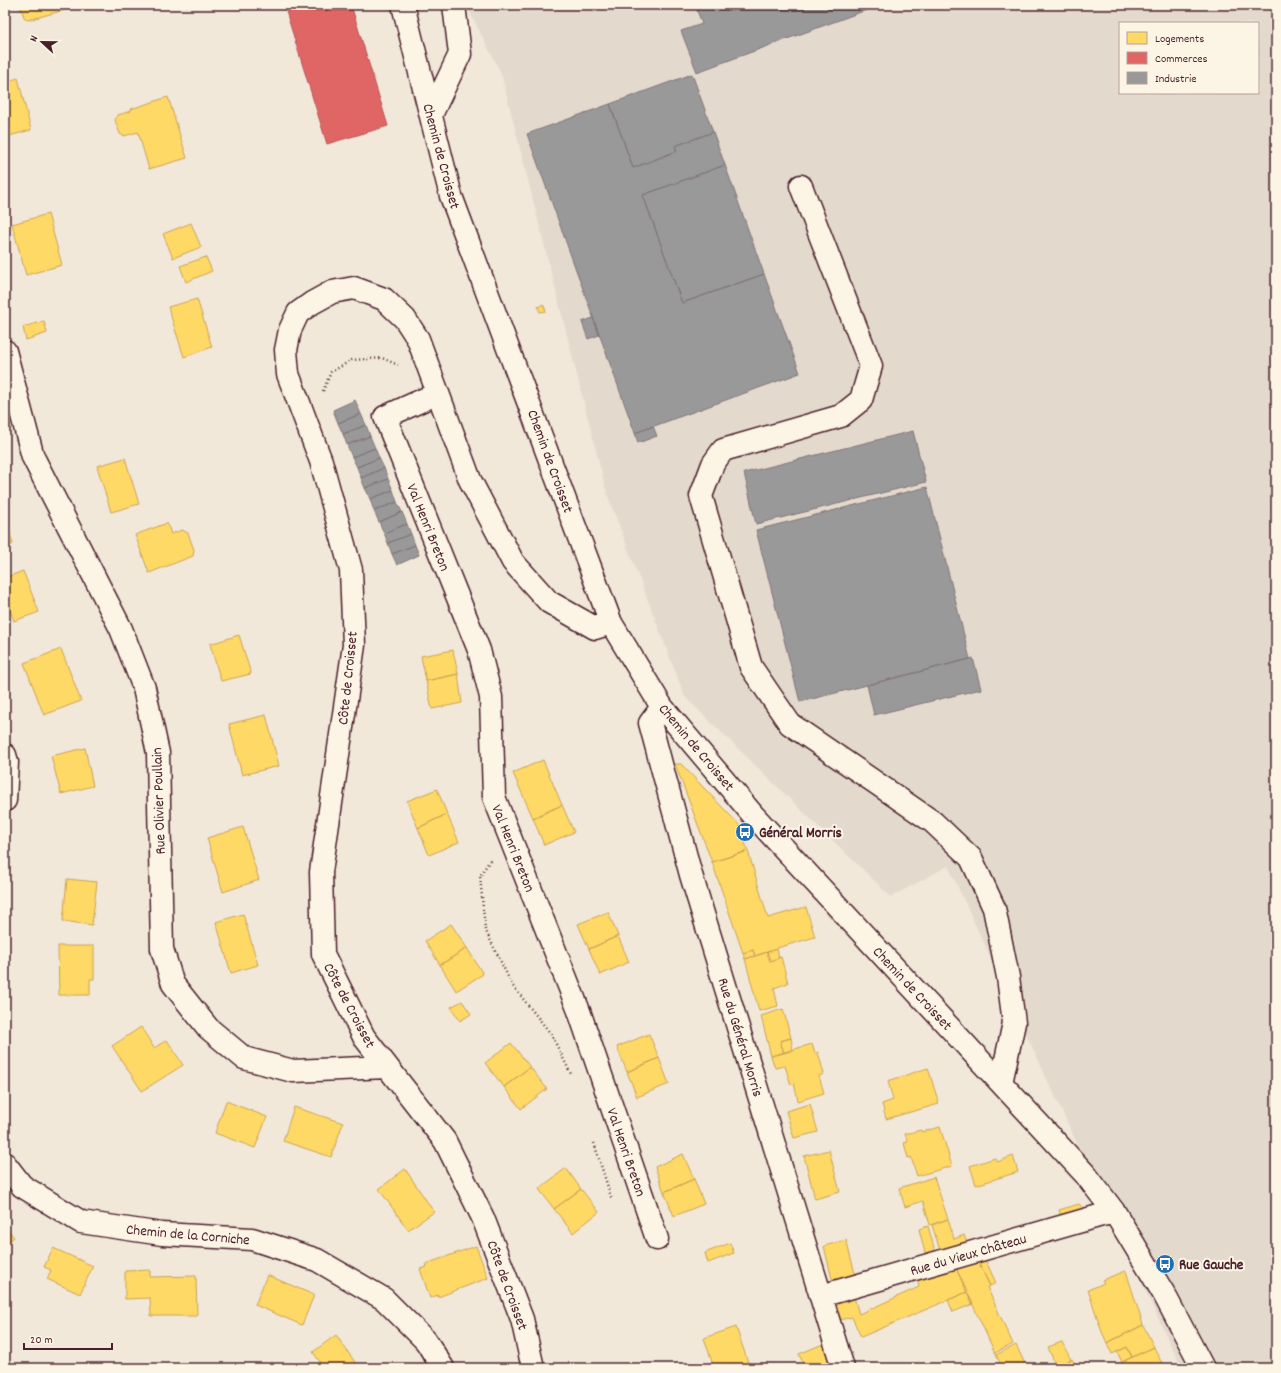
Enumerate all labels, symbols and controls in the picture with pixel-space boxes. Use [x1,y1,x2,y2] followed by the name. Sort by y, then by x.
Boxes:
[22,22,62,62] north arrow
[1119,22,1259,94] legend
[1155,31,1204,48] text: Logements
[26,33,43,45] text: N
[1155,51,1208,68] text: Commerces
[1155,71,1196,88] text: Industrie
[415,101,465,212] street label: Chemin de Croisset
[520,407,578,517] street label: Chemin de Croisset
[400,481,455,575] street label: Val Henri Breton
[333,630,365,726] street label: Côte de Croisset
[652,700,739,797] street label: Chemin de Croisset
[147,747,173,855] street label: Rue Olivier Poullain
[485,802,540,896] street label: Val Henri Breton
[734,821,756,843] bus stop icon: Général Morris
[759,823,842,845] place label: Général Morris
[866,942,957,1037] street label: Chemin de Croisset
[316,959,380,1053] street label: Côte de Croisset
[711,975,768,1100] street label: Rue du Général Morris
[600,1105,651,1200] street label: Val Henri Breton
[125,1220,251,1252] street label: Chemin de la Corniche
[908,1229,1029,1283] street label: Rue du Vieux Château
[480,1238,533,1334] street label: Côte de Croisset
[1154,1253,1176,1275] bus stop icon: Rue Gauche
[1179,1255,1244,1277] place label: Rue Gauche
[24,1325,112,1351] scale bar
[30,1332,53,1349] text: 20 m

